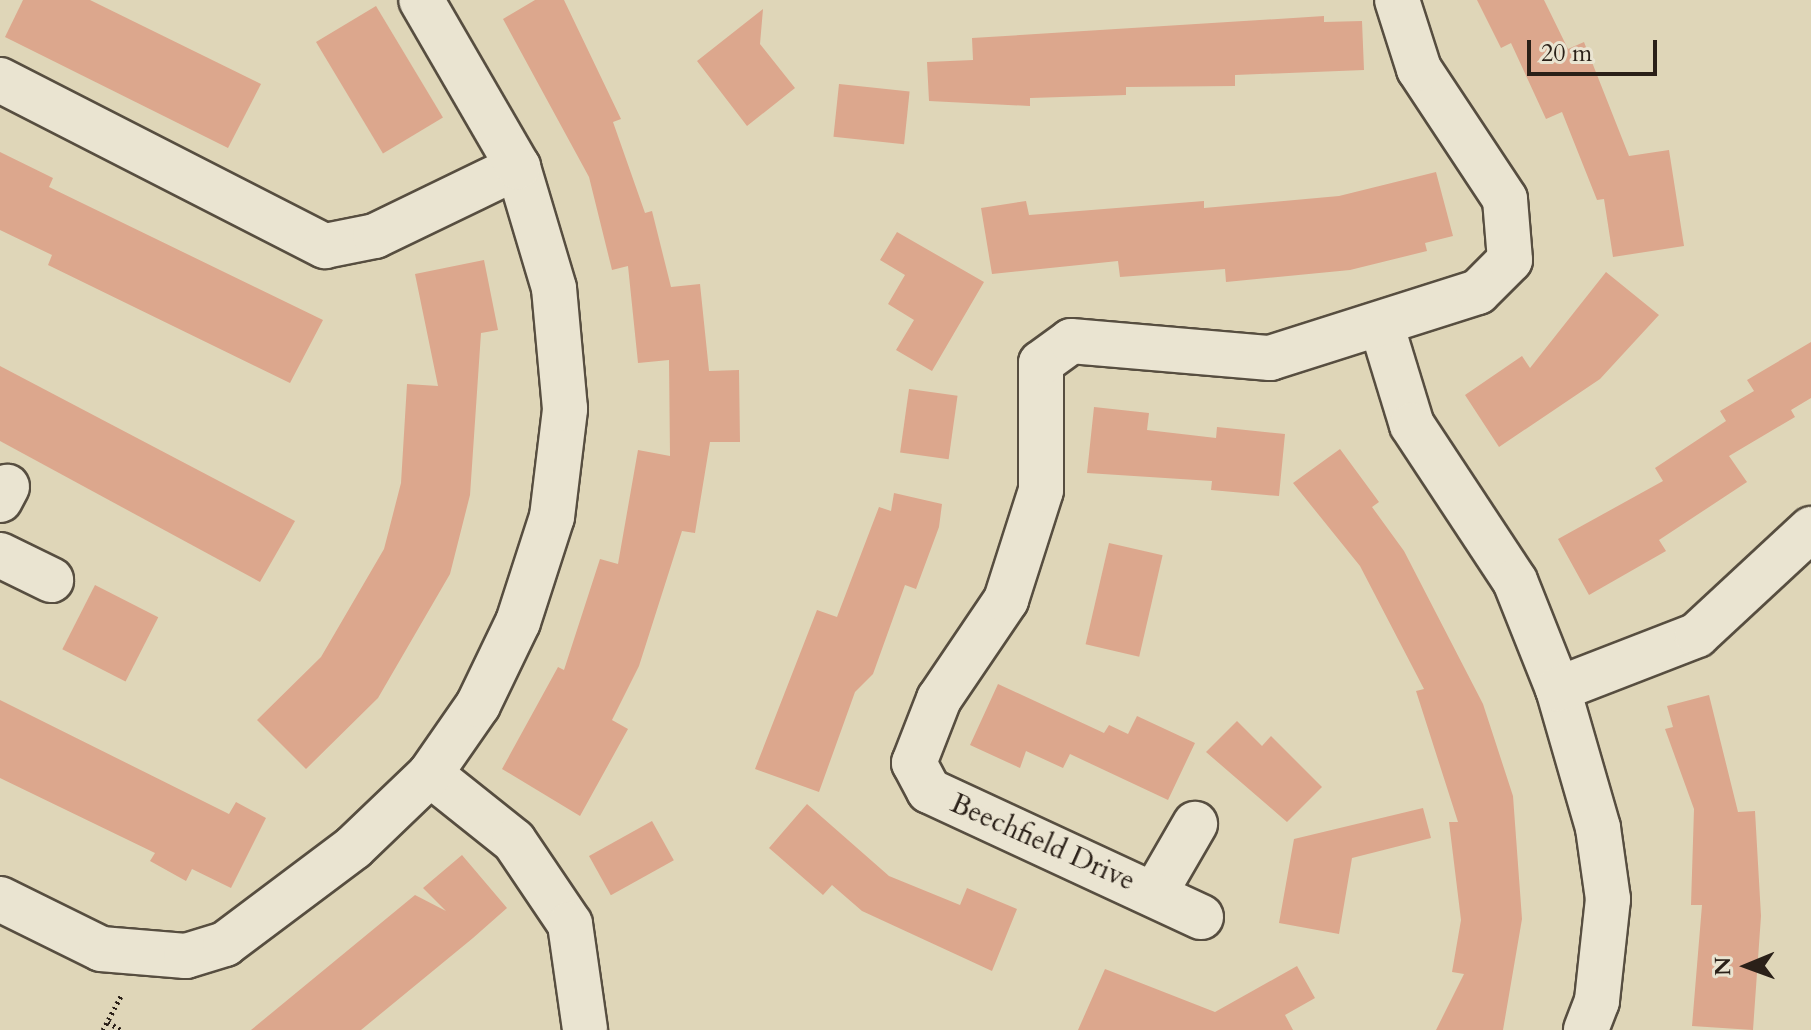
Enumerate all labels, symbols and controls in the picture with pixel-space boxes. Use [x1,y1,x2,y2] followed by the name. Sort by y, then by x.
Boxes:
[1531,24,1661,74] scale bar
[1541,37,1592,70] text: 20 m
[946,786,1140,898] street label: Beechfield Drive
[1707,926,1787,1006] north arrow
[1708,957,1738,976] text: N

